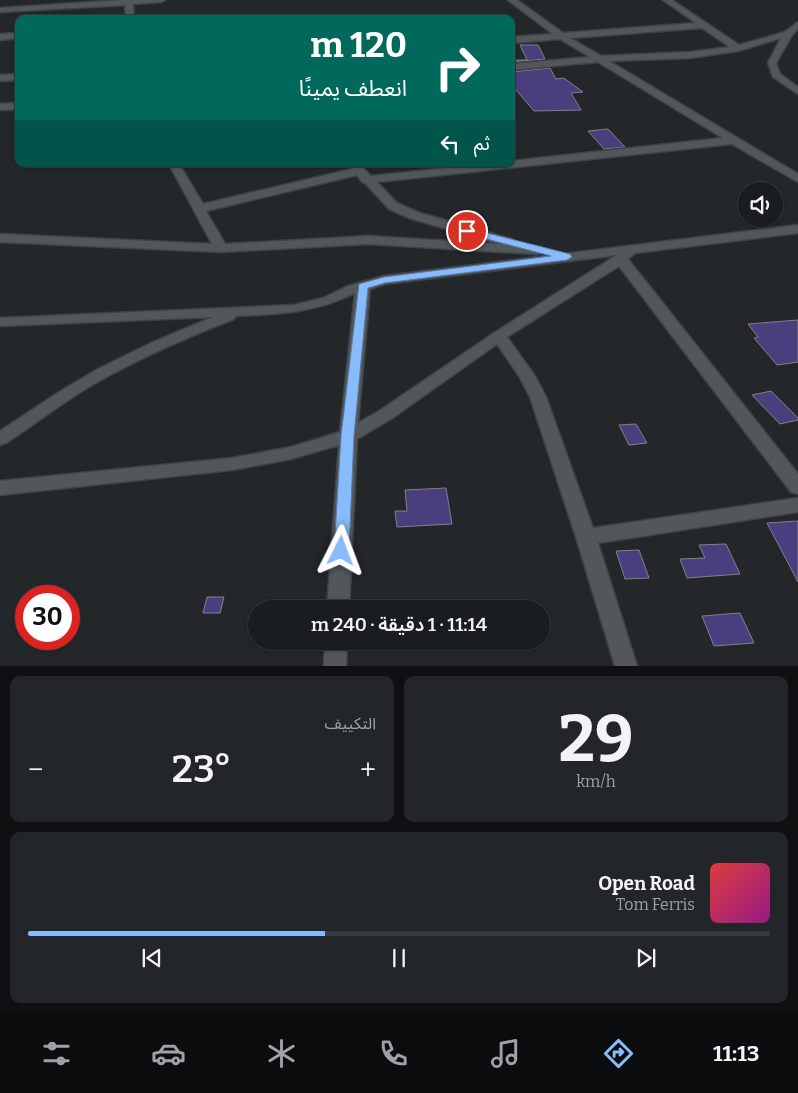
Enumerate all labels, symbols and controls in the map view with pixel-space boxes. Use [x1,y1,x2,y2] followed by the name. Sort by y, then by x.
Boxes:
[310,24,407,66] text: 120 m
[425,35,490,100] icon: right
[299,75,407,102] text: انعطف يمينًا
[436,130,464,158] icon: left
[474,132,490,155] text: ثم
[738,182,783,227] map controls
[738,182,783,227] button: sound
[446,210,488,252] pin
[453,217,481,245] icon: arrive
[314,524,366,576] position arrow
[15,585,80,650] speed limit sign: 30
[311,613,487,636] text: 11:14 · 1 دقيقة · 240 m
[559,700,634,778] text: 29
[324,714,376,733] text: التكييف
[172,746,232,792] text: 23°
[28,753,43,786] text: −
[360,753,376,786] text: +
[576,772,616,791] text: km/h
[598,872,695,895] text: Open Road
[616,895,695,914] text: Tom Ferris
[138,944,166,972] icon: previous
[385,944,413,972] icon: pause
[632,944,660,972] icon: next
[39,1036,74,1071] icon: filters
[151,1036,186,1071] icon: car
[264,1036,299,1071] icon: climate
[376,1036,411,1071] icon: phone
[488,1036,523,1071] icon: music
[601,1036,636,1071] icon: directions
[713,1040,759,1067] text: 11:13

